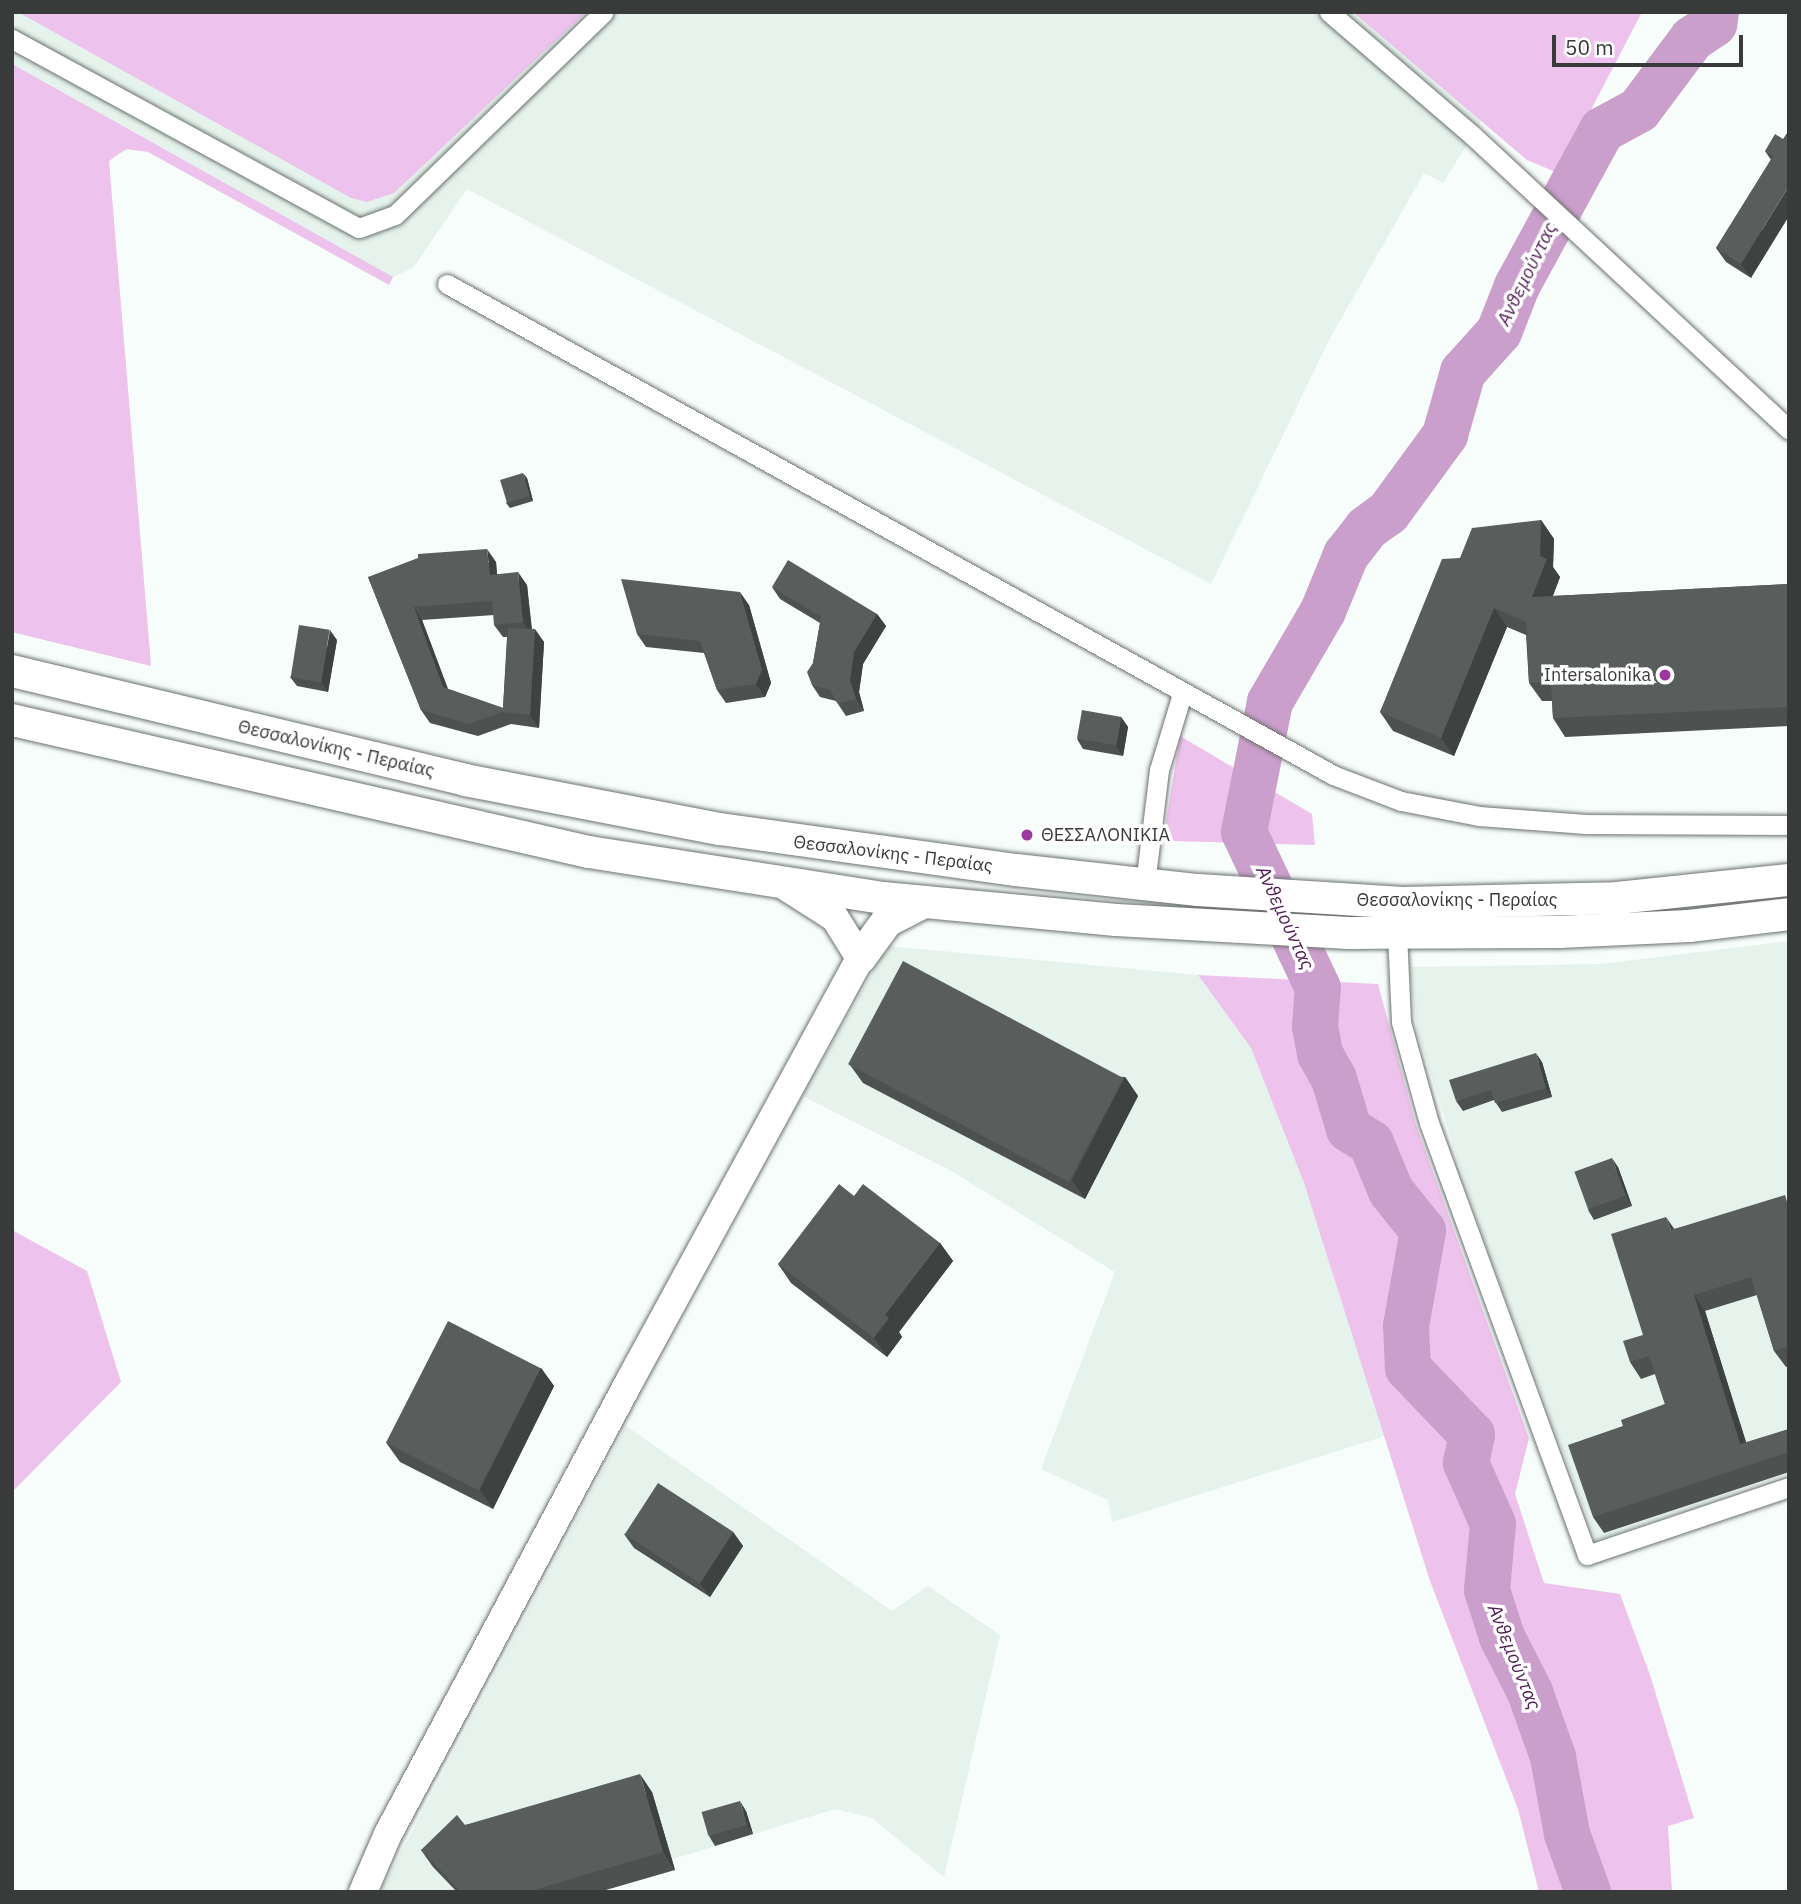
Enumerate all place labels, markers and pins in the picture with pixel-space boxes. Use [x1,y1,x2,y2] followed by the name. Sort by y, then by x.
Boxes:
[1544,664,1651,686] place label: Intersalonika
[1657,667,1673,683] marker: Intersalonika
[1041,824,1170,846] place label: ΘΕΣΣΑΛΟΝΙΚΙΑ
[1019,827,1035,843] marker: ΘΕΣΣΑΛΟΝΙΚΙΑ

